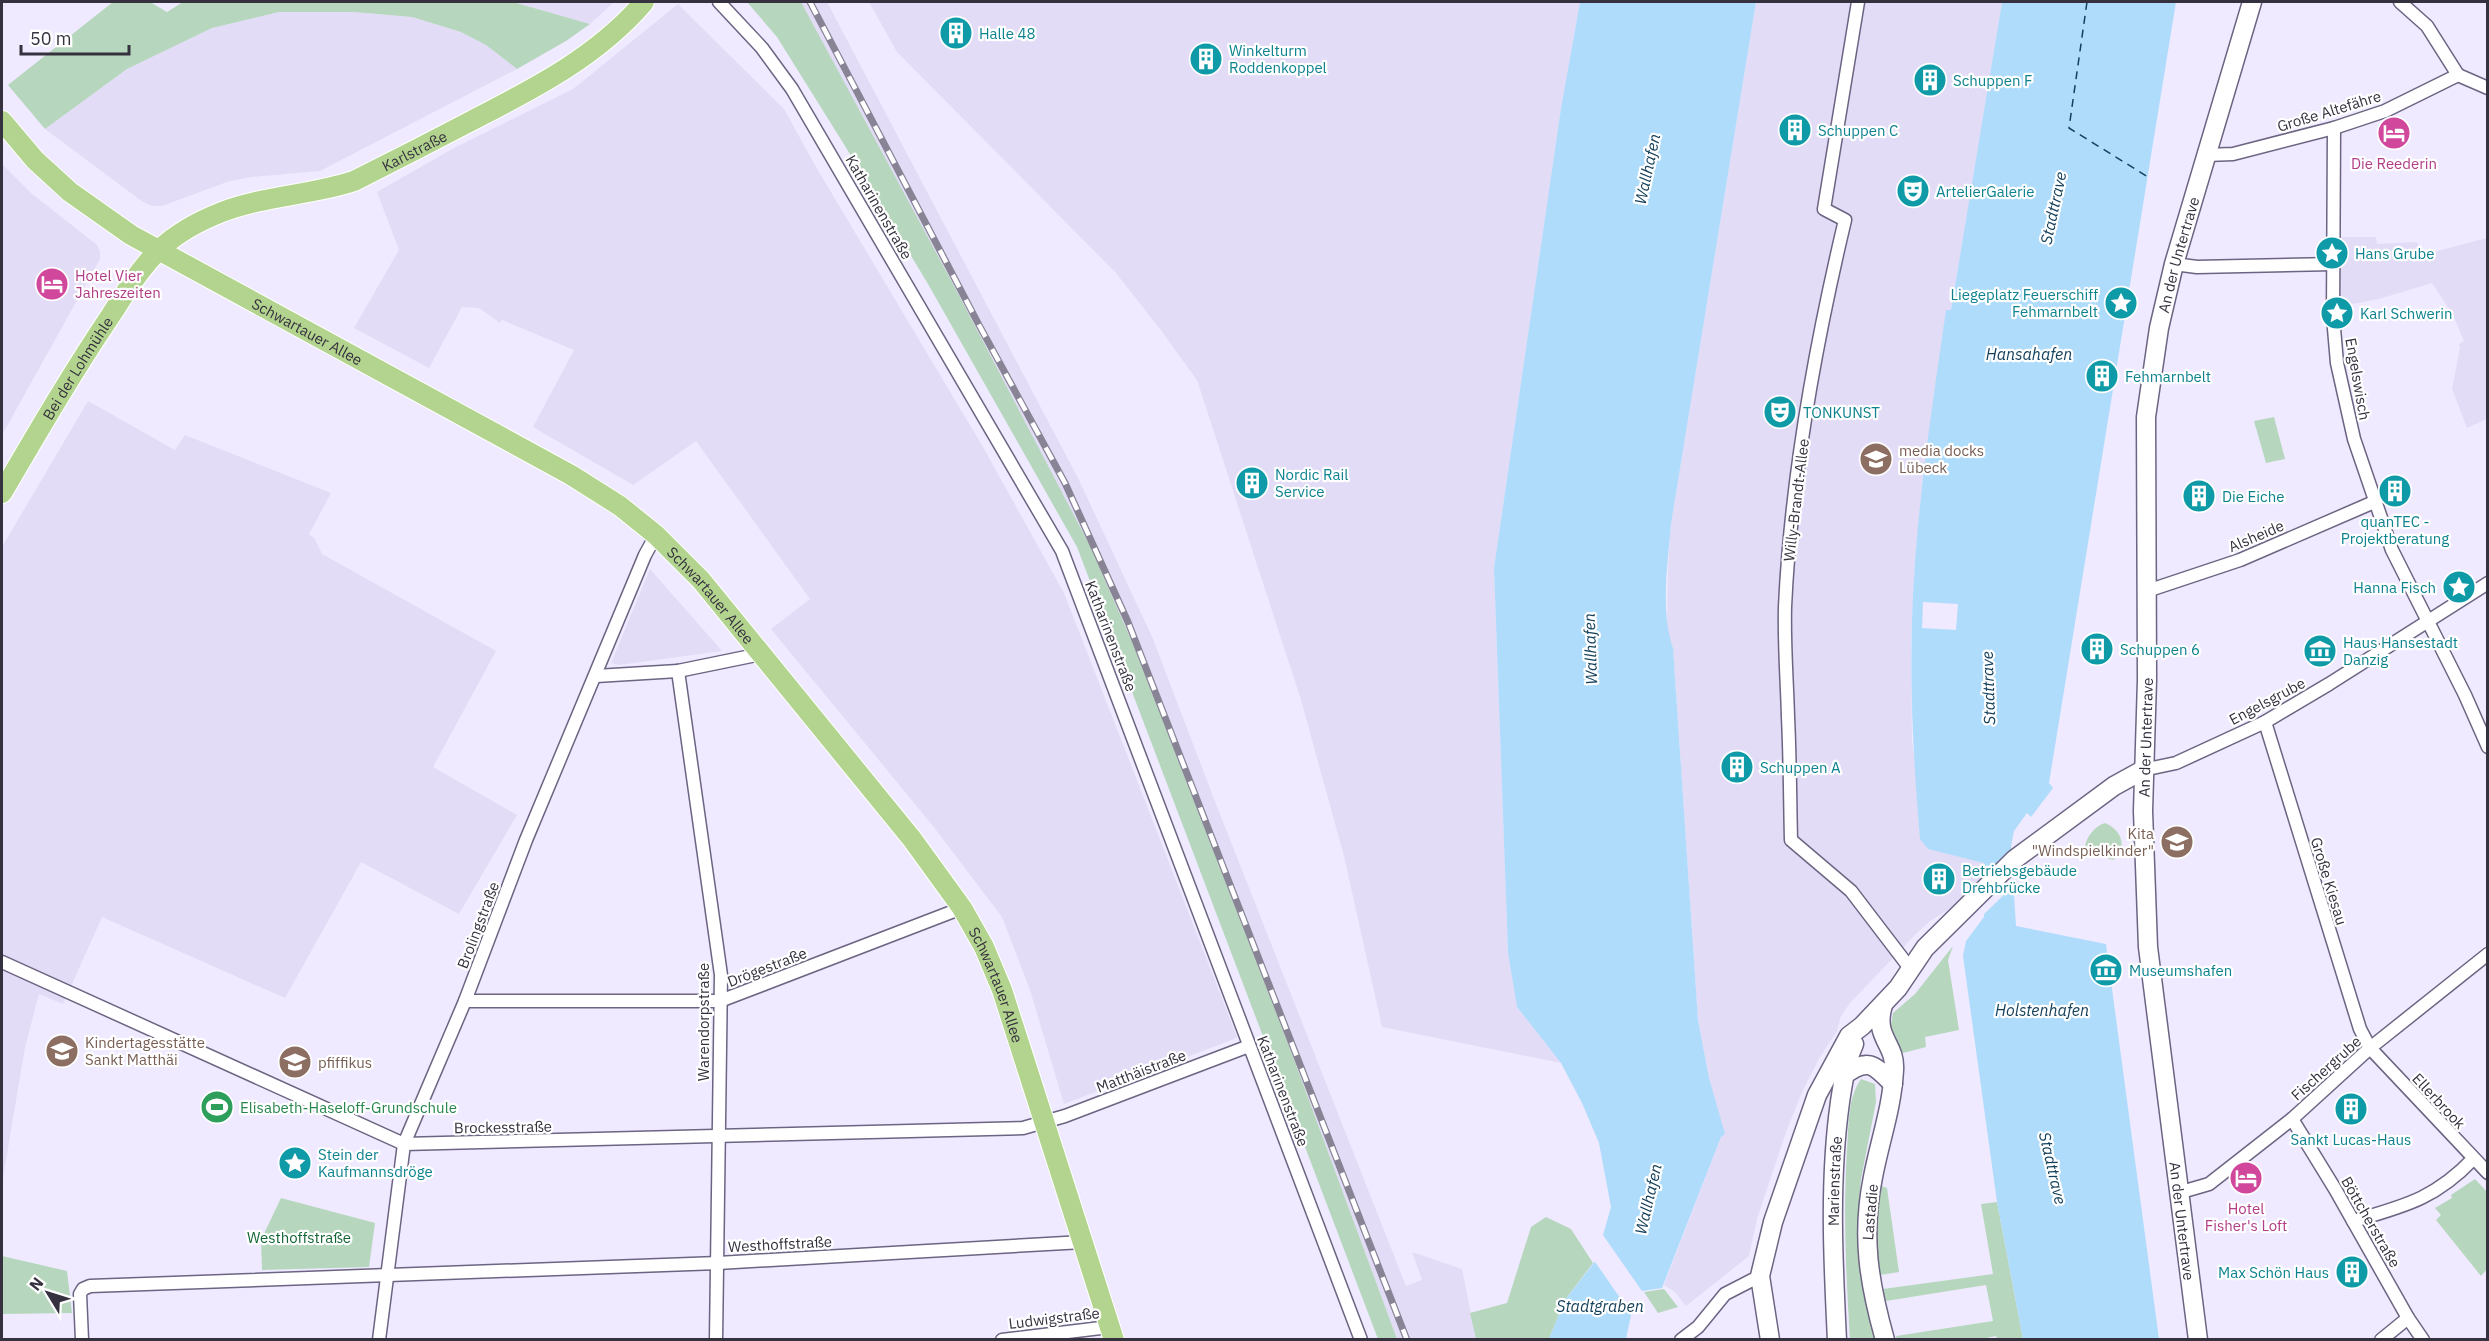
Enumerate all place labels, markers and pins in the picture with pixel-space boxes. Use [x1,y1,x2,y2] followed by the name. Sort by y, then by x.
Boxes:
[938,15,974,51] building icon: Halle 48
[979,24,1035,43] place label: Halle 48
[1188,41,1224,77] building icon: Winkelturm Roddenkoppel
[1229,41,1327,77] place label: Winkelturm Roddenkoppel
[1912,62,1948,98] building icon: Schuppen F
[1953,71,2032,90] place label: Schuppen F
[1777,112,1813,148] building icon: Schuppen C
[2376,115,2412,151] hotel icon: Die Reederin
[1818,121,1898,140] place label: Schuppen C
[2351,154,2437,173] place label: Die Reederin
[1895,173,1931,209] theatre icon: ArtelierGalerie
[1936,182,2035,201] place label: ArtelierGalerie
[2314,235,2350,271] place icon: Hans Grube
[2355,244,2434,263] place label: Hans Grube
[34,266,70,302] hotel icon: Hotel Vier Jahreszeiten
[75,266,161,302] place label: Hotel Vier Jahreszeiten
[1951,285,2098,321] place label: Liegeplatz Feuerschiff Fehmarnbelt
[2103,285,2139,321] place icon: Liegeplatz Feuerschiff Fehmarnbelt
[2319,295,2355,331] place icon: Karl Schwerin
[2360,304,2453,323] place label: Karl Schwerin
[2084,358,2120,394] building icon: Fehmarnbelt
[2125,367,2211,386] place label: Fehmarnbelt
[1762,394,1798,430] theatre icon: TONKUNST
[1803,403,1880,422] place label: TONKUNST
[1858,441,1894,477] school or university icon: media docks Lübeck
[1899,441,1984,477] place label: media docks Lübeck
[1234,465,1270,501] building icon: Nordic Rail Service
[1275,465,1348,501] place label: Nordic Rail Service
[2377,473,2413,509] building icon: quanTEC - Projektberatung
[2181,478,2217,514] building icon: Die Eiche
[2222,487,2284,506] place label: Die Eiche
[2341,512,2449,548] place label: quanTEC - Projektberatung
[2441,569,2477,605] place icon: Hanna Fisch
[2353,578,2436,597] place label: Hanna Fisch
[2079,631,2115,667] building icon: Schuppen 6
[2302,633,2338,669] museum icon: Haus Hansestadt Danzig
[2343,633,2458,669] place label: Haus Hansestadt Danzig
[2120,640,2200,659] place label: Schuppen 6
[1719,749,1755,785] building icon: Schuppen A
[1760,758,1841,777] place label: Schuppen A
[2032,824,2154,860] place label: Kita "Windspielkinder"
[2159,824,2195,860] school or university icon: Kita "Windspielkinder"
[1921,861,1957,897] building icon: Betriebsgebäude Drehbrücke
[1962,861,2077,897] place label: Betriebsgebäude Drehbrücke
[2088,952,2124,988] museum icon: Museumshafen
[2129,961,2232,980] place label: Museumshafen
[44,1033,80,1069] school or university icon: Kindertagesstätte Sankt Matthäi
[85,1033,205,1069] place label: Kindertagesstätte Sankt Matthäi
[277,1044,313,1080] school or university icon: pfiffikus
[318,1053,372,1072] place label: pfiffikus
[199,1089,235,1125] sports icon: Elisabeth-Haseloff-Grundschule
[2333,1091,2369,1127] building icon: Sankt Lucas-Haus
[240,1098,457,1117] place label: Elisabeth-Haseloff-Grundschule
[2291,1130,2411,1149] place label: Sankt Lucas-Haus
[277,1145,313,1181] place icon: Stein der Kaufmannsdröge
[318,1145,433,1181] place label: Stein der Kaufmannsdröge
[2228,1160,2264,1196] hotel icon: Hotel Fisher's Loft
[2205,1199,2287,1235] place label: Hotel Fisher's Loft
[2334,1254,2370,1290] building icon: Max Schön Haus
[2218,1263,2329,1282] place label: Max Schön Haus

